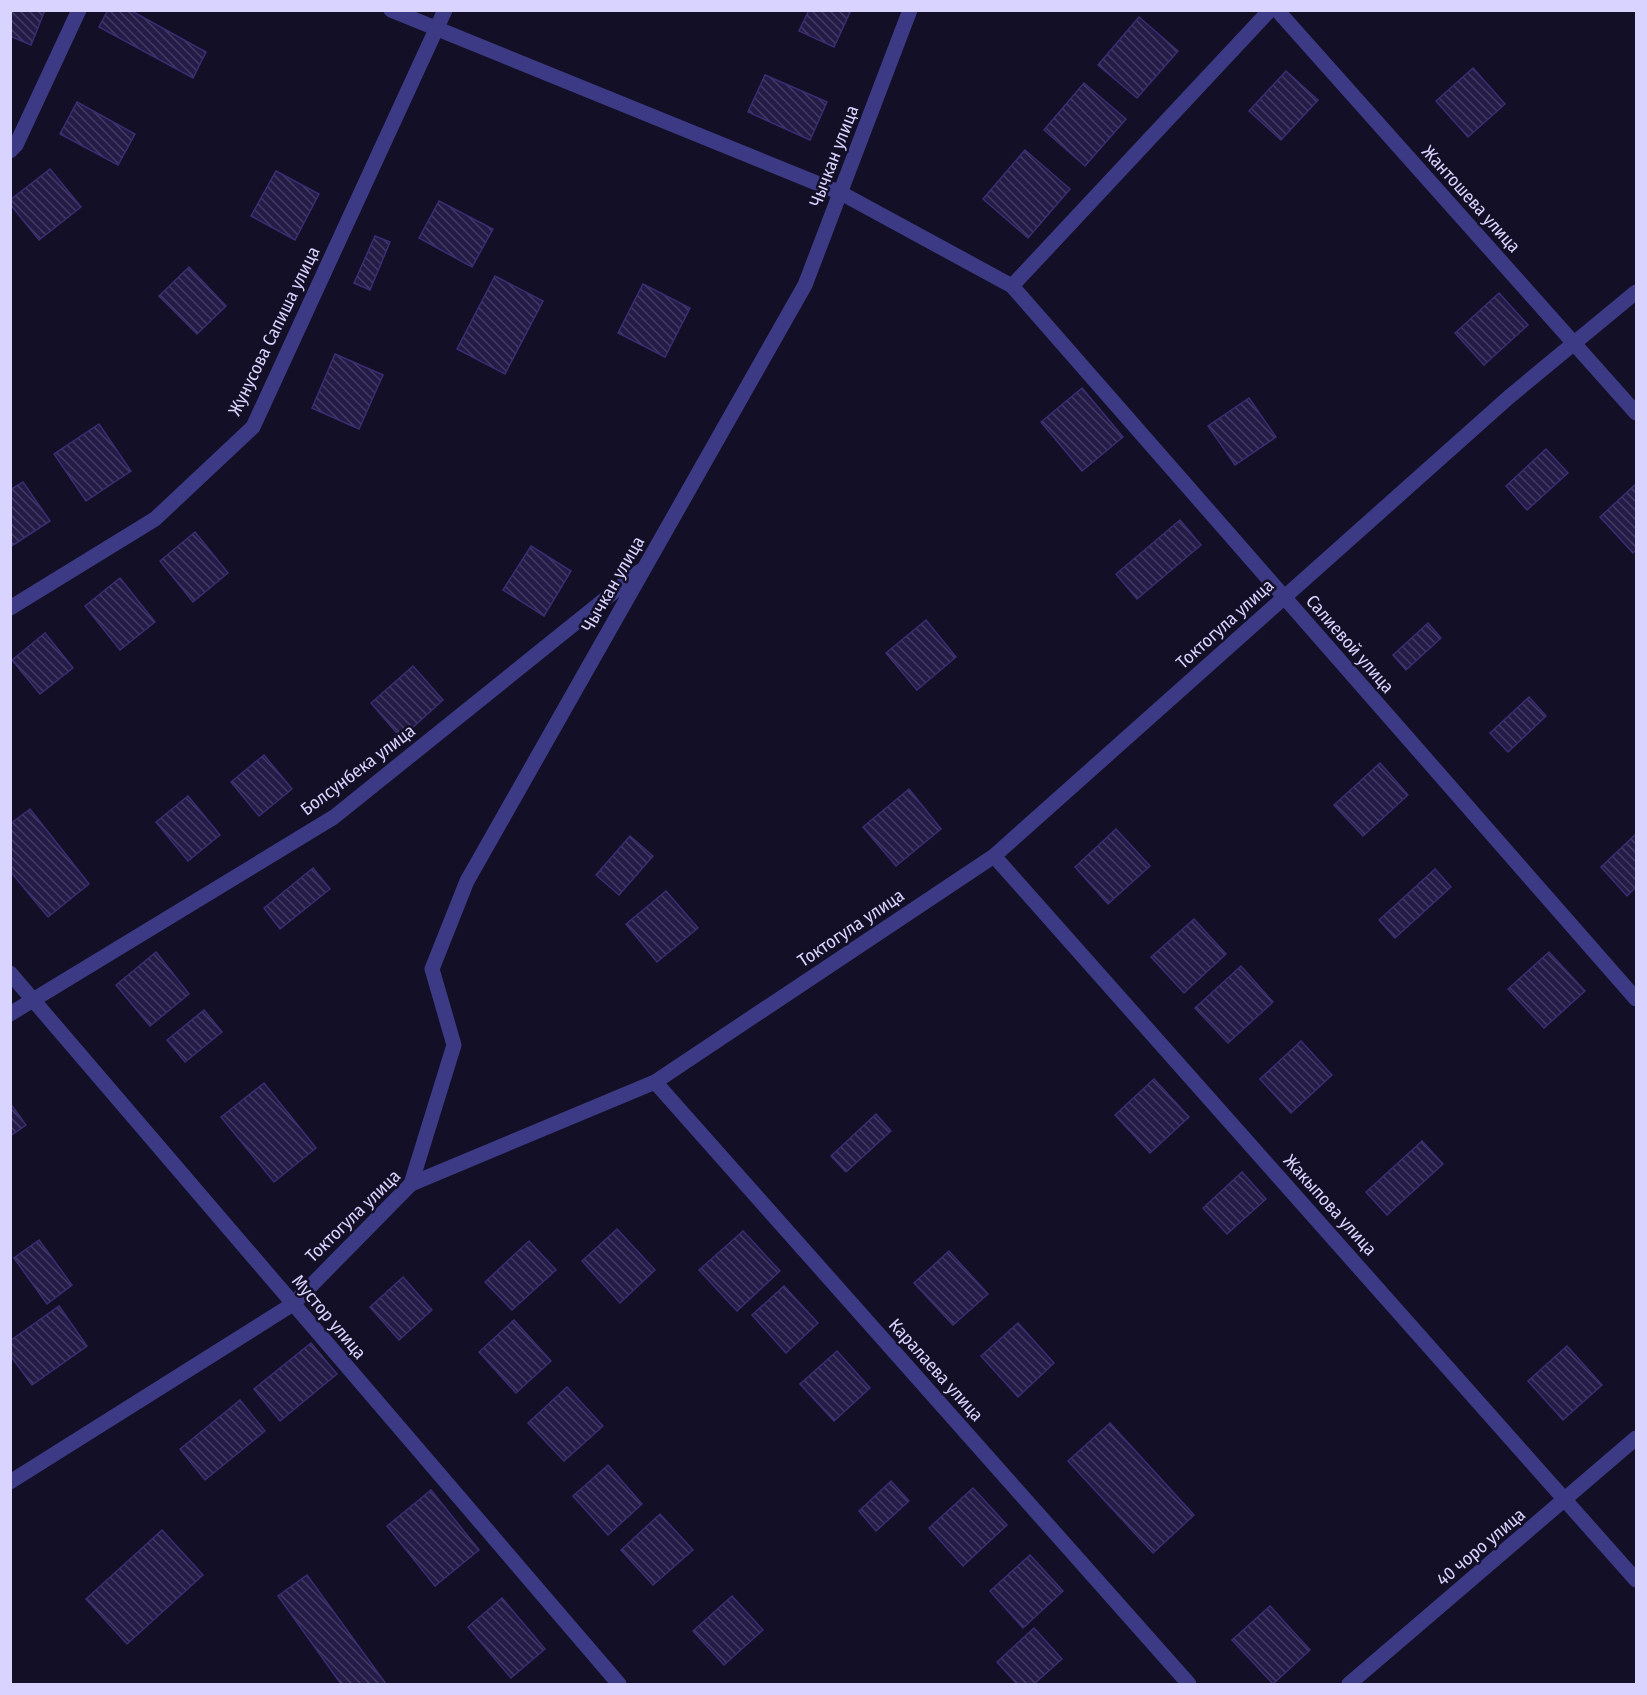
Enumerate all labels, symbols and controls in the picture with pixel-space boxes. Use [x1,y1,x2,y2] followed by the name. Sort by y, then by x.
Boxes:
[805,102,863,210] street label: Чычкан улица
[1417,141,1525,257] street label: Жантошева улица
[223,243,325,419] street label: Жунусова Сапиша улица
[577,532,649,636] street label: Чычкан улица
[1172,574,1278,674] street label: Токтогула улица
[1301,590,1399,698] street label: Салиевой улица
[296,720,420,820] street label: Болсунбека улица
[794,884,909,972] street label: Токтогула улица
[1279,1150,1381,1260] street label: Жакыпова улица
[301,1165,405,1267] street label: Токтогула улица
[287,1270,371,1364] street label: Мустор улица
[884,1314,988,1426] street label: Каралаева улица
[1432,1503,1530,1590] street label: 40 чоро улица

